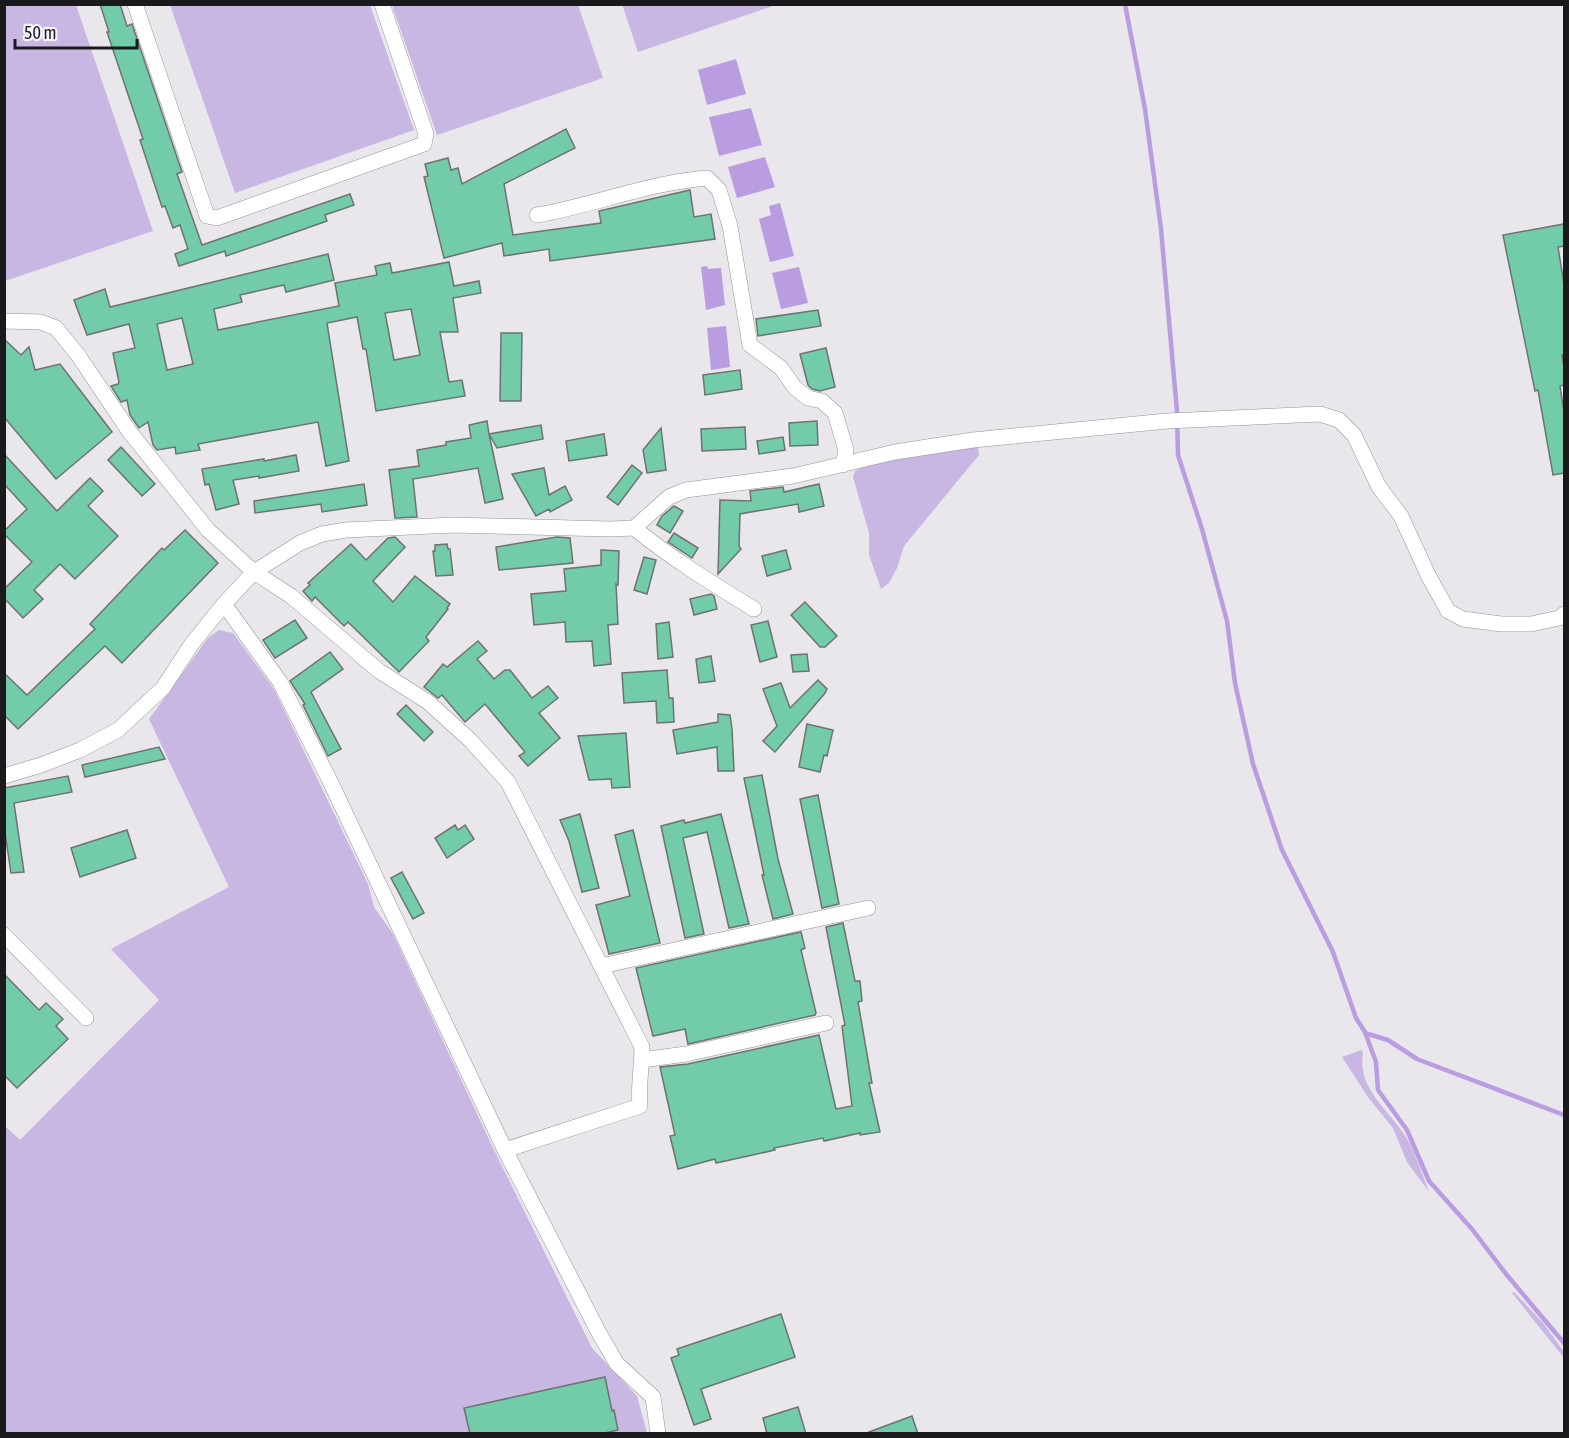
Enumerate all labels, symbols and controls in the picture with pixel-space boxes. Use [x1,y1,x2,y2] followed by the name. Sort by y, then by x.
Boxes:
[15,12,136,50] scale bar
[24,22,56,43] text: 50 m

